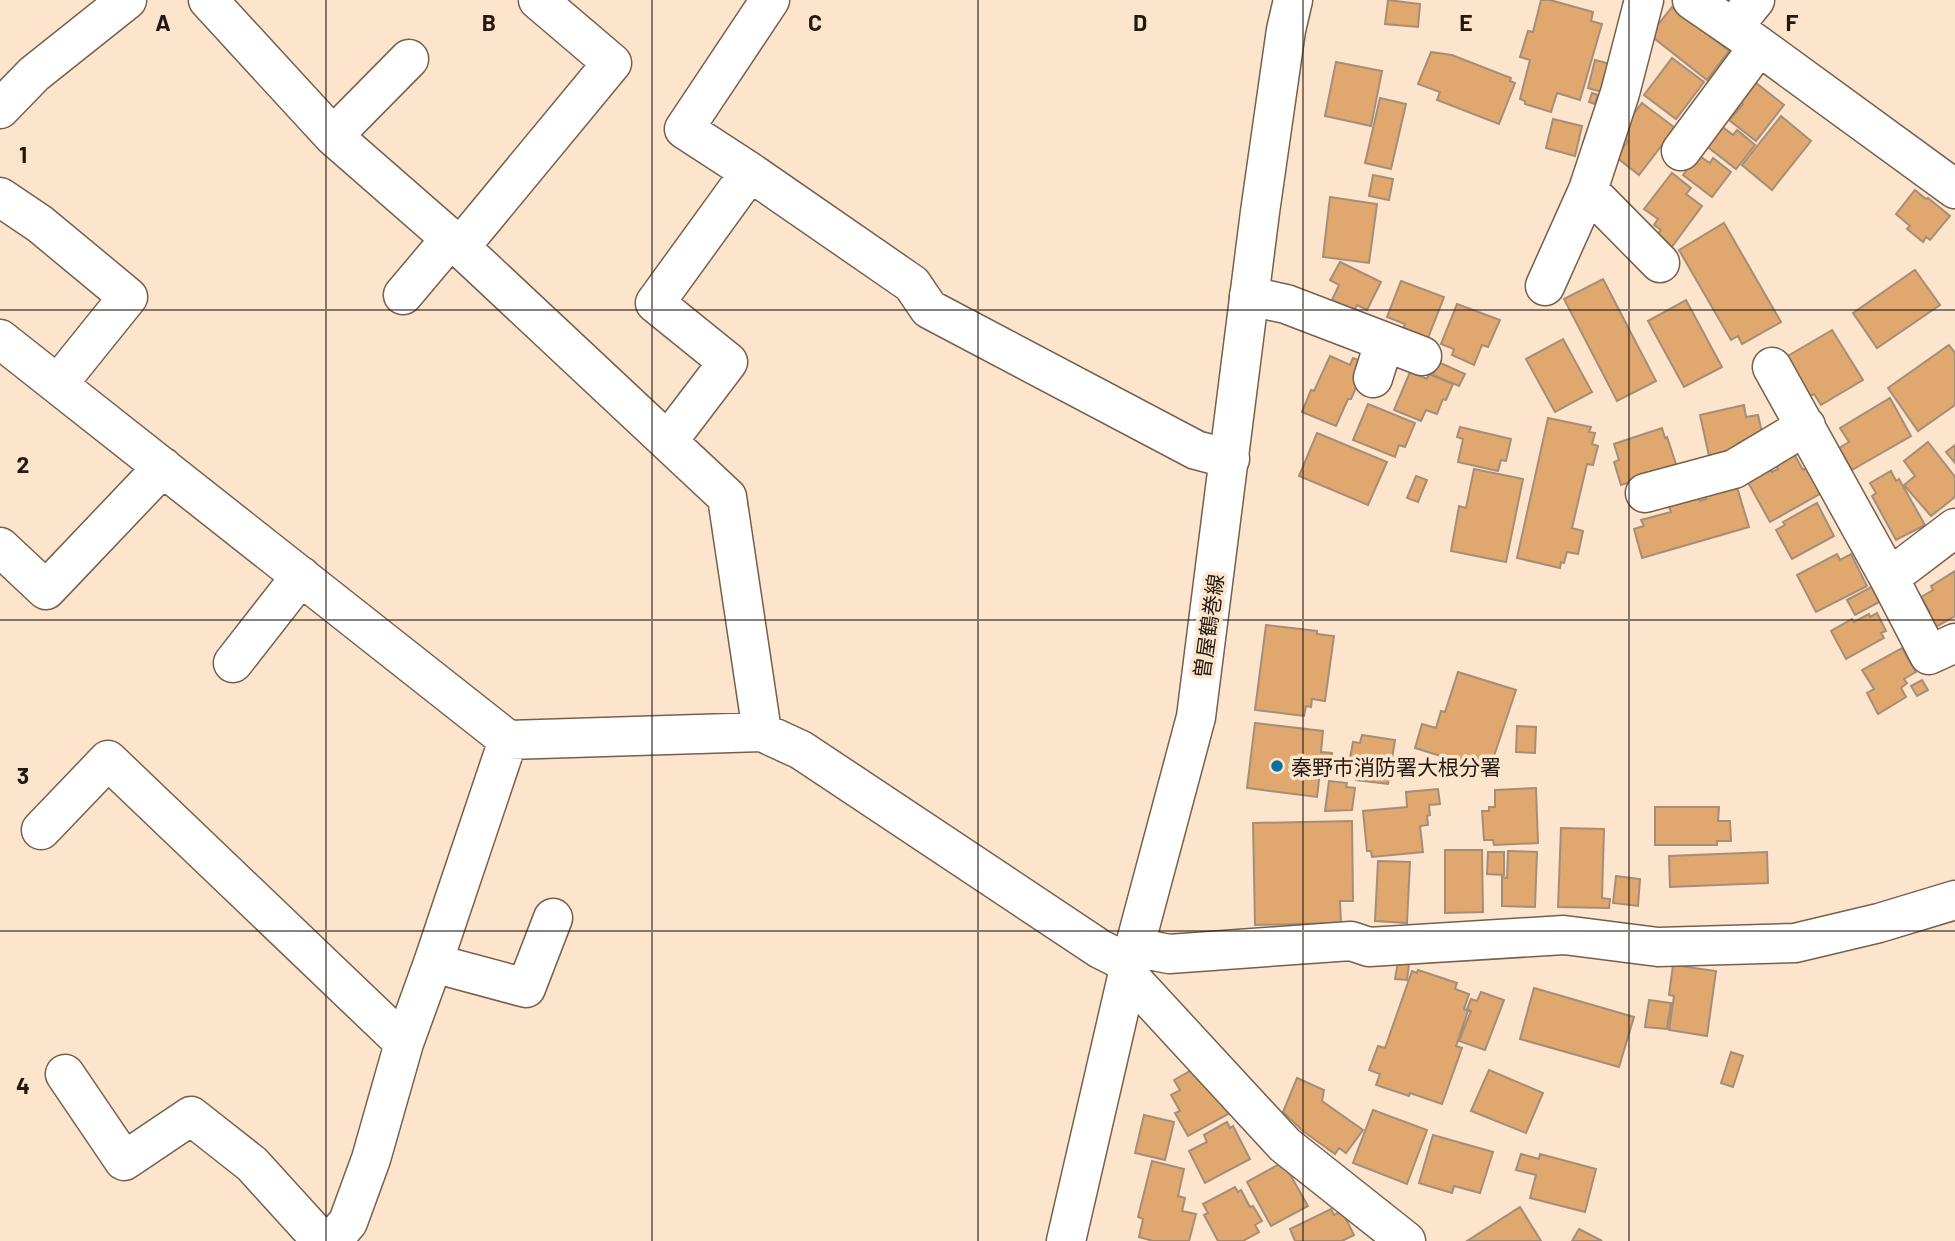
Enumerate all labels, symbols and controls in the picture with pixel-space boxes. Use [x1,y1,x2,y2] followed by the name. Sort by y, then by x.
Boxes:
[155,8,171,36] text: A
[482,8,496,36] text: B
[808,8,822,36] text: C
[1133,8,1147,36] text: D
[1459,8,1473,36] text: E
[1786,8,1799,36] text: F
[19,140,27,168] text: 1
[17,450,29,478] text: 2
[1188,572,1228,680] street label: 曽屋鶴巻線
[1291,754,1501,779] place label: 秦野市消防署大根分署
[1269,758,1285,774] marker: 秦野市消防署大根分署
[17,761,29,789] text: 3
[16,1071,30,1099] text: 4

